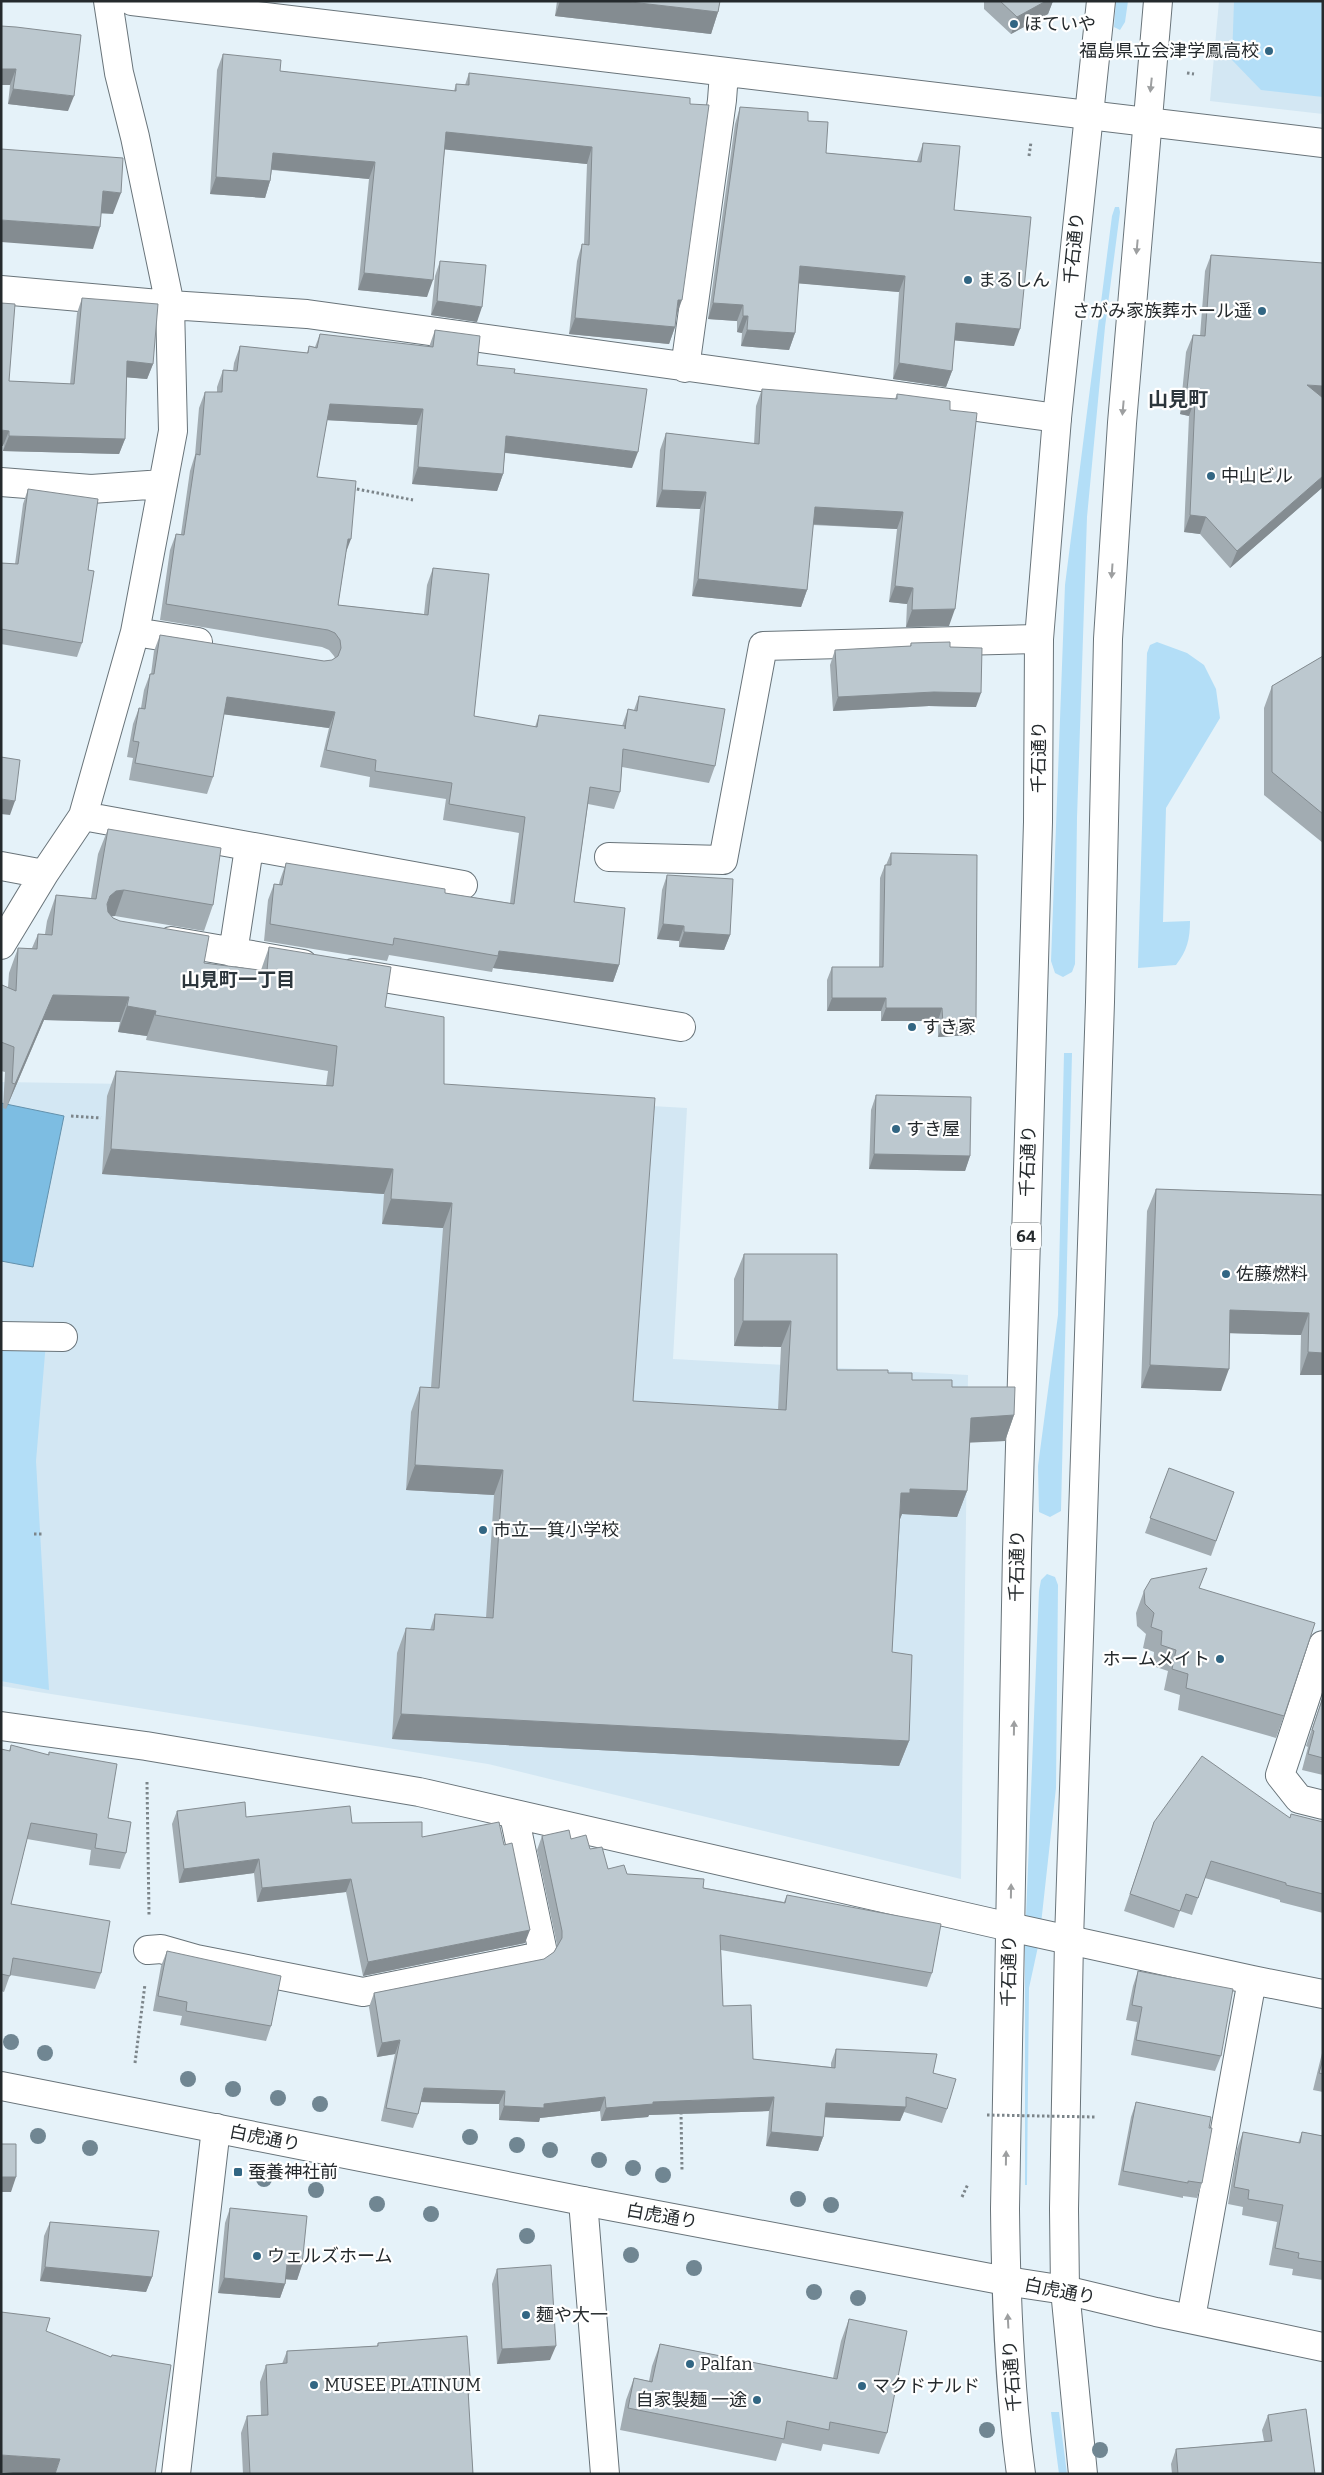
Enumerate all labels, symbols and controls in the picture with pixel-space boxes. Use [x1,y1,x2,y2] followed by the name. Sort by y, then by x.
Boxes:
[1024,13,1096,35] place label: ほていや
[1008,18,1020,30] marker: ほていや
[1079,40,1259,62] place label: 福島県立会津学鳳高校
[1263,45,1275,57] marker: 福島県立会津学鳳高校
[1147,77,1155,93] one-way arrow
[1059,211,1089,285] street label: 千石通り
[1132,239,1140,255] one-way arrow
[978,269,1050,291] place label: まるしん
[962,274,974,286] marker: まるしん
[1072,300,1252,322] place label: さがみ家族葬ホール遥
[1256,305,1268,317] marker: さがみ家族葬ホール遥
[1148,387,1208,411] district label: 山見町
[1119,401,1127,417] one-way arrow
[1221,465,1293,487] place label: 中山ビル
[1205,470,1217,482] marker: 中山ビル
[1108,563,1116,579] one-way arrow
[1028,721,1050,793] street label: 千石通り
[181,968,295,991] district label: 山見町一丁目
[922,1016,976,1038] place label: すき家
[906,1021,918,1033] marker: すき家
[906,1118,960,1140] place label: すき屋
[890,1123,902,1135] marker: すき屋
[1016,1125,1040,1197] street label: 千石通り
[1011,1222,1041,1250] road number: 64
[1236,1263,1308,1285] place label: 佐藤燃料
[1220,1268,1232,1280] marker: 佐藤燃料
[493,1519,619,1541] place label: 市立一箕小学校
[477,1524,489,1536] marker: 市立一箕小学校
[1005,1530,1029,1602] street label: 千石通り
[1103,1648,1210,1670] place label: ホームメイト
[1214,1653,1226,1665] marker: ホームメイト
[1010,1720,1018,1736] one-way arrow
[1007,1882,1015,1898] one-way arrow
[997,1935,1021,2007] street label: 千石通り
[228,2120,302,2156] street label: 白虎通り
[1002,2150,1010,2166] one-way arrow
[248,2161,338,2183] place label: 蚕養神社前
[232,2166,244,2178] marker: 蚕養神社前
[625,2199,699,2233] street label: 白虎通り
[267,2245,392,2267] place label: ウェルズホーム
[251,2250,263,2262] marker: ウェルズホーム
[1023,2273,1097,2309] street label: 白虎通り
[536,2304,608,2326] place label: 麺や大一
[520,2309,532,2321] marker: 麺や大一
[1004,2312,1012,2328] one-way arrow
[999,2339,1025,2413] street label: 千石通り
[700,2353,753,2375] place label: Palfan
[684,2358,696,2370] marker: Palfan
[324,2374,481,2396] place label: MUSEE PLATINUM
[872,2375,980,2397] place label: マクドナルド
[308,2379,320,2391] marker: MUSEE PLATINUM
[856,2380,868,2392] marker: マクドナルド
[635,2389,747,2411] place label: 自家製麺 一途
[751,2394,763,2406] marker: 自家製麺 一途

